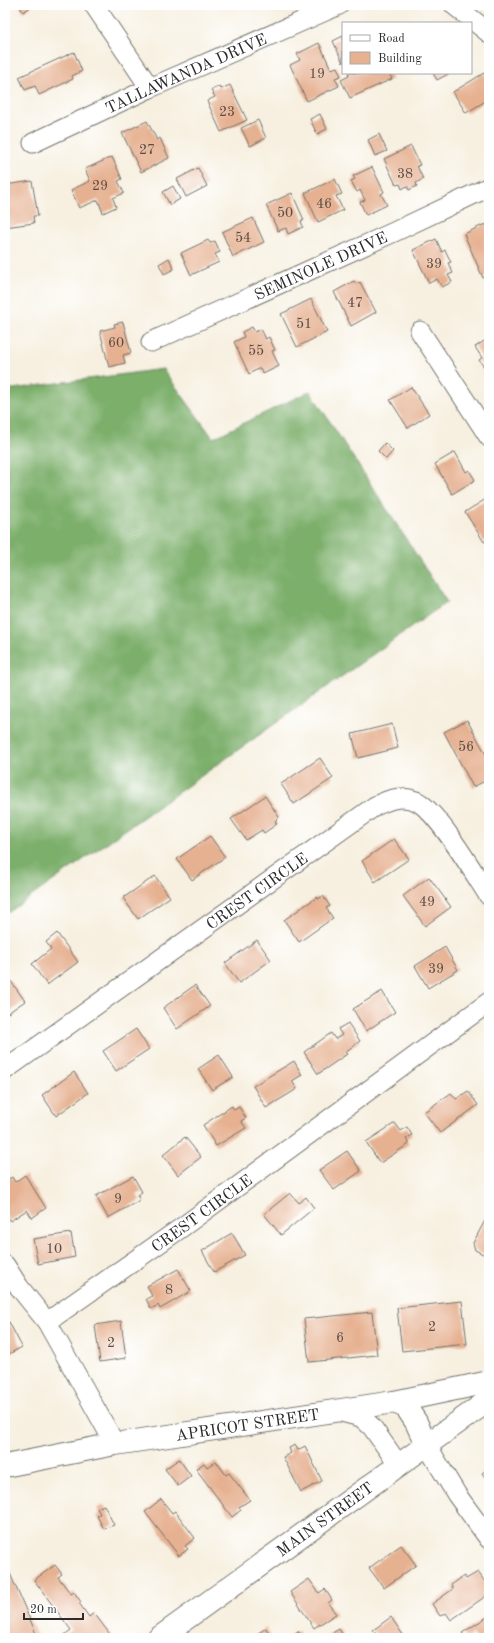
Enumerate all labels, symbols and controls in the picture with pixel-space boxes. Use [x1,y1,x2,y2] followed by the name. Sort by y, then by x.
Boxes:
[342,22,472,74] legend
[103,32,269,118] street label: TALLAWANDA DRIVE
[378,33,405,45] text: Road
[378,53,422,65] text: Building
[309,67,325,81] house number: 19
[219,105,235,119] house number: 23
[139,143,155,157] house number: 27
[397,167,413,181] house number: 38
[92,179,108,193] house number: 29
[316,197,332,211] house number: 46
[277,206,293,220] house number: 50
[252,230,390,304] street label: SEMINOLE DRIVE
[235,231,251,245] house number: 54
[426,257,442,271] house number: 39
[347,296,363,310] house number: 47
[296,317,312,331] house number: 51
[108,336,124,350] house number: 60
[248,344,264,358] house number: 55
[458,740,474,754] house number: 56
[204,851,311,934] street label: CREST CIRCLE
[419,895,435,909] house number: 49
[428,962,444,976] house number: 39
[149,1173,256,1256] street label: CREST CIRCLE
[114,1192,122,1206] house number: 9
[46,1242,62,1256] house number: 10
[165,1283,173,1297] house number: 8
[428,1320,436,1334] house number: 2
[336,1331,344,1345] house number: 6
[107,1336,115,1350] house number: 2
[175,1407,321,1445] street label: APRICOT STREET
[274,1480,377,1560] street label: MAIN STREET
[24,1595,83,1621] scale bar
[30,1604,57,1616] text: 20 m

